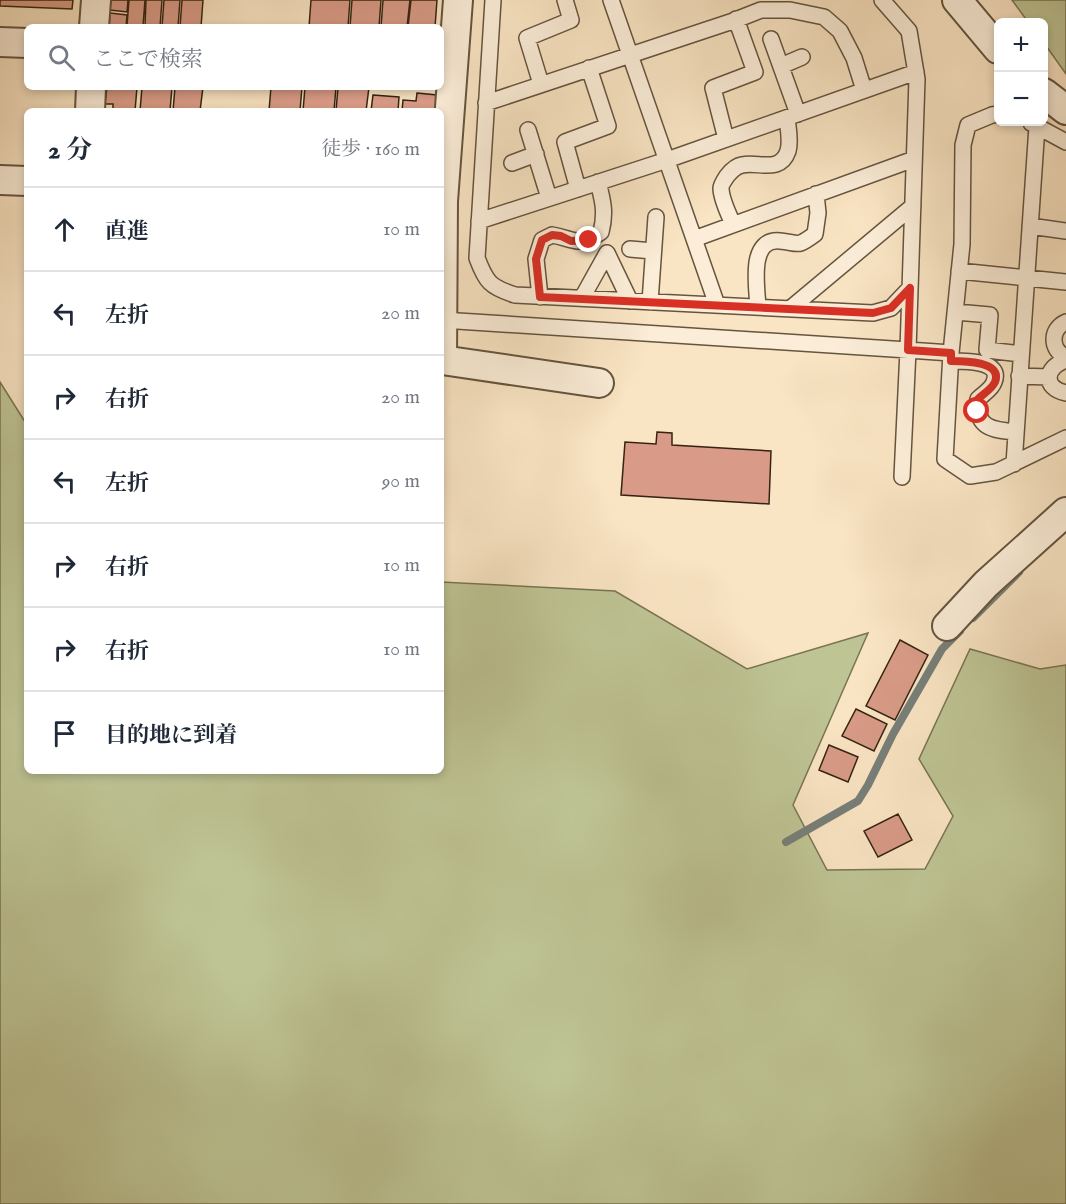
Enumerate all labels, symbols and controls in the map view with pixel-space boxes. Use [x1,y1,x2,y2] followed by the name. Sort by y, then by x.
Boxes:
[994,18,1048,126] map controls
[994,18,1048,72] button: +
[24,24,444,90] search box
[45,41,78,74] icon: search
[93,46,203,74] text: ここで検索
[994,72,1048,126] button: −
[48,134,92,167] text: 2 分
[321,137,420,162] text: 徒歩 · 160 m
[48,213,81,246] icon: ahead
[383,217,420,242] text: 10 m
[105,218,149,246] text: 直進
[575,226,601,252] route end
[48,297,81,330] icon: left
[381,301,420,326] text: 20 m
[105,302,149,330] text: 左折
[48,381,81,414] icon: right
[381,385,420,410] text: 20 m
[105,386,149,414] text: 右折
[963,397,989,423] route start
[48,465,81,498] icon: left
[382,469,420,494] text: 90 m
[105,470,149,498] text: 左折
[48,549,81,582] icon: right
[383,553,420,578] text: 10 m
[105,554,149,582] text: 右折
[48,633,81,666] icon: right
[383,637,420,662] text: 10 m
[105,638,149,666] text: 右折
[48,717,81,750] icon: arrive
[105,722,237,750] text: 目的地に到着

